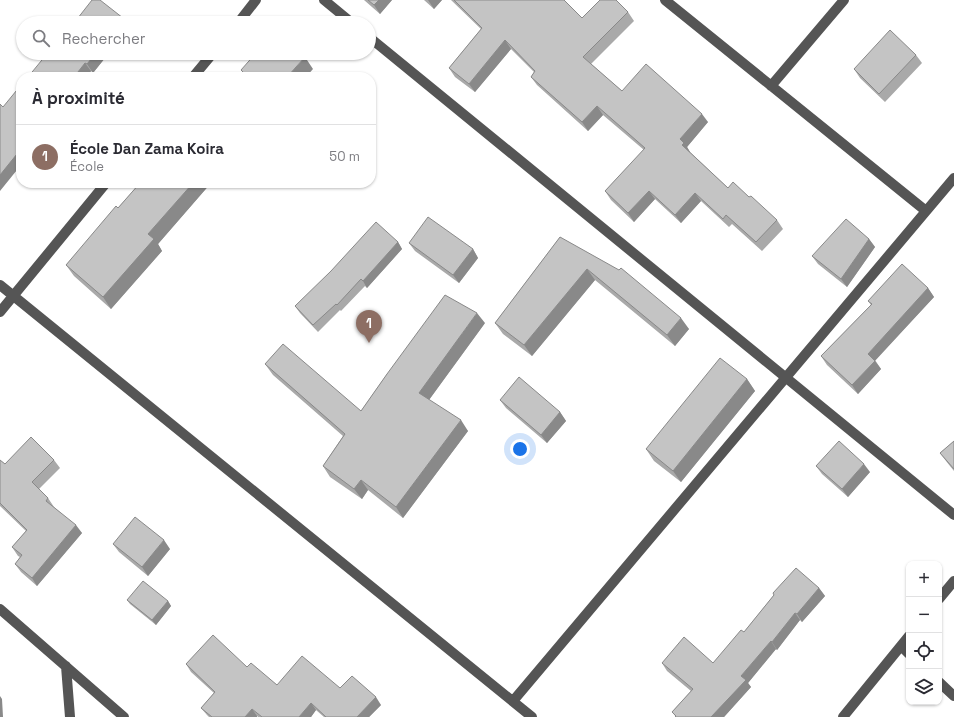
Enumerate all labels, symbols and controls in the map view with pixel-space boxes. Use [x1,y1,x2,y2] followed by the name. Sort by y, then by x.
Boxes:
[16,16,376,60] search box
[30,27,52,49] icon: search
[62,29,145,48] text: Rechercher
[32,87,125,109] text: À proximité
[70,139,224,158] text: École Dan Zama Koira
[42,148,48,165] text: 1
[329,148,360,165] text: 50 m
[70,158,104,175] text: École
[356,310,382,343] pin: 1
[510,439,530,459] your location
[906,561,942,705] map controls
[906,561,942,597] button: +
[906,597,942,633] button: −
[906,633,942,669] button: locate
[906,669,942,705] button: layers

